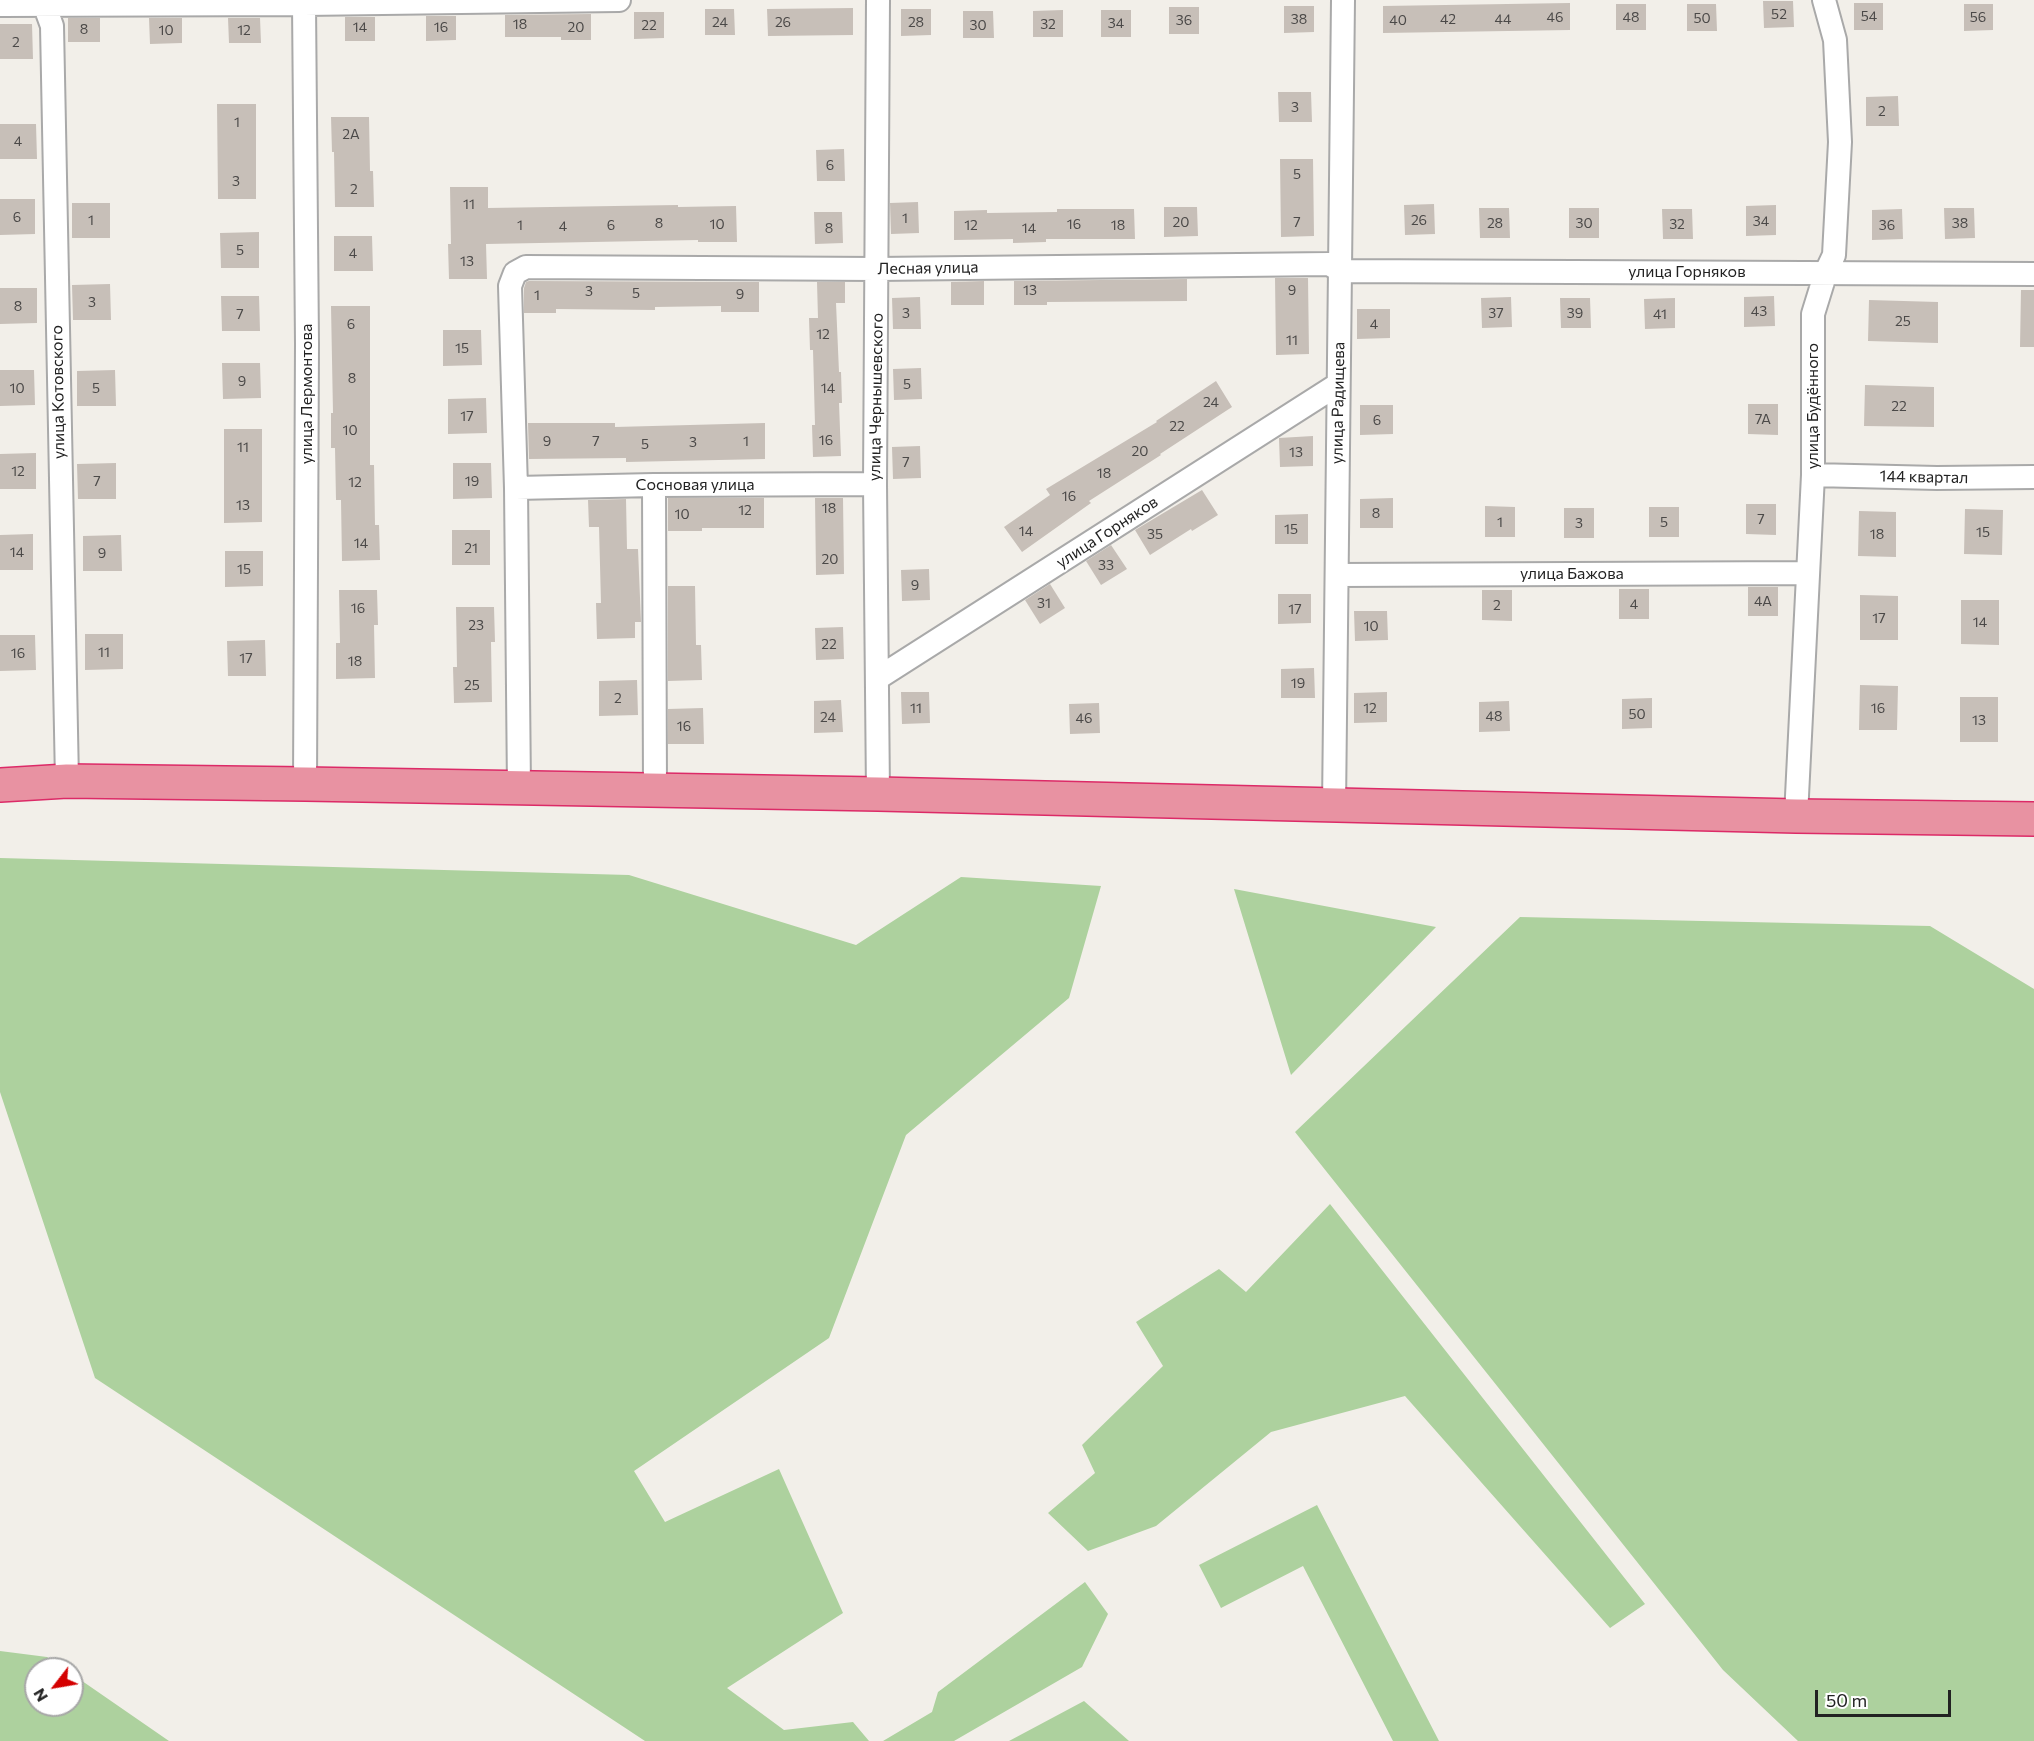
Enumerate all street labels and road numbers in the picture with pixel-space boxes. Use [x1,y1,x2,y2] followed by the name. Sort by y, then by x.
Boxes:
[877,258,979,278] street label: Лесная улица
[1628,262,1746,282] street label: улица Горняков
[865,313,887,481] street label: улица Чернышевского
[297,324,317,464] street label: улица Лермонтова
[47,325,69,459] street label: улица Котовского
[1327,342,1349,464] street label: улица Радищева
[1803,343,1823,469] street label: улица Будённого
[1879,467,1969,487] street label: 144 квартал
[635,475,755,495] street label: Сосновая улица
[1053,492,1161,572] street label: улица Горняков
[1520,564,1624,584] street label: улица Бажова

